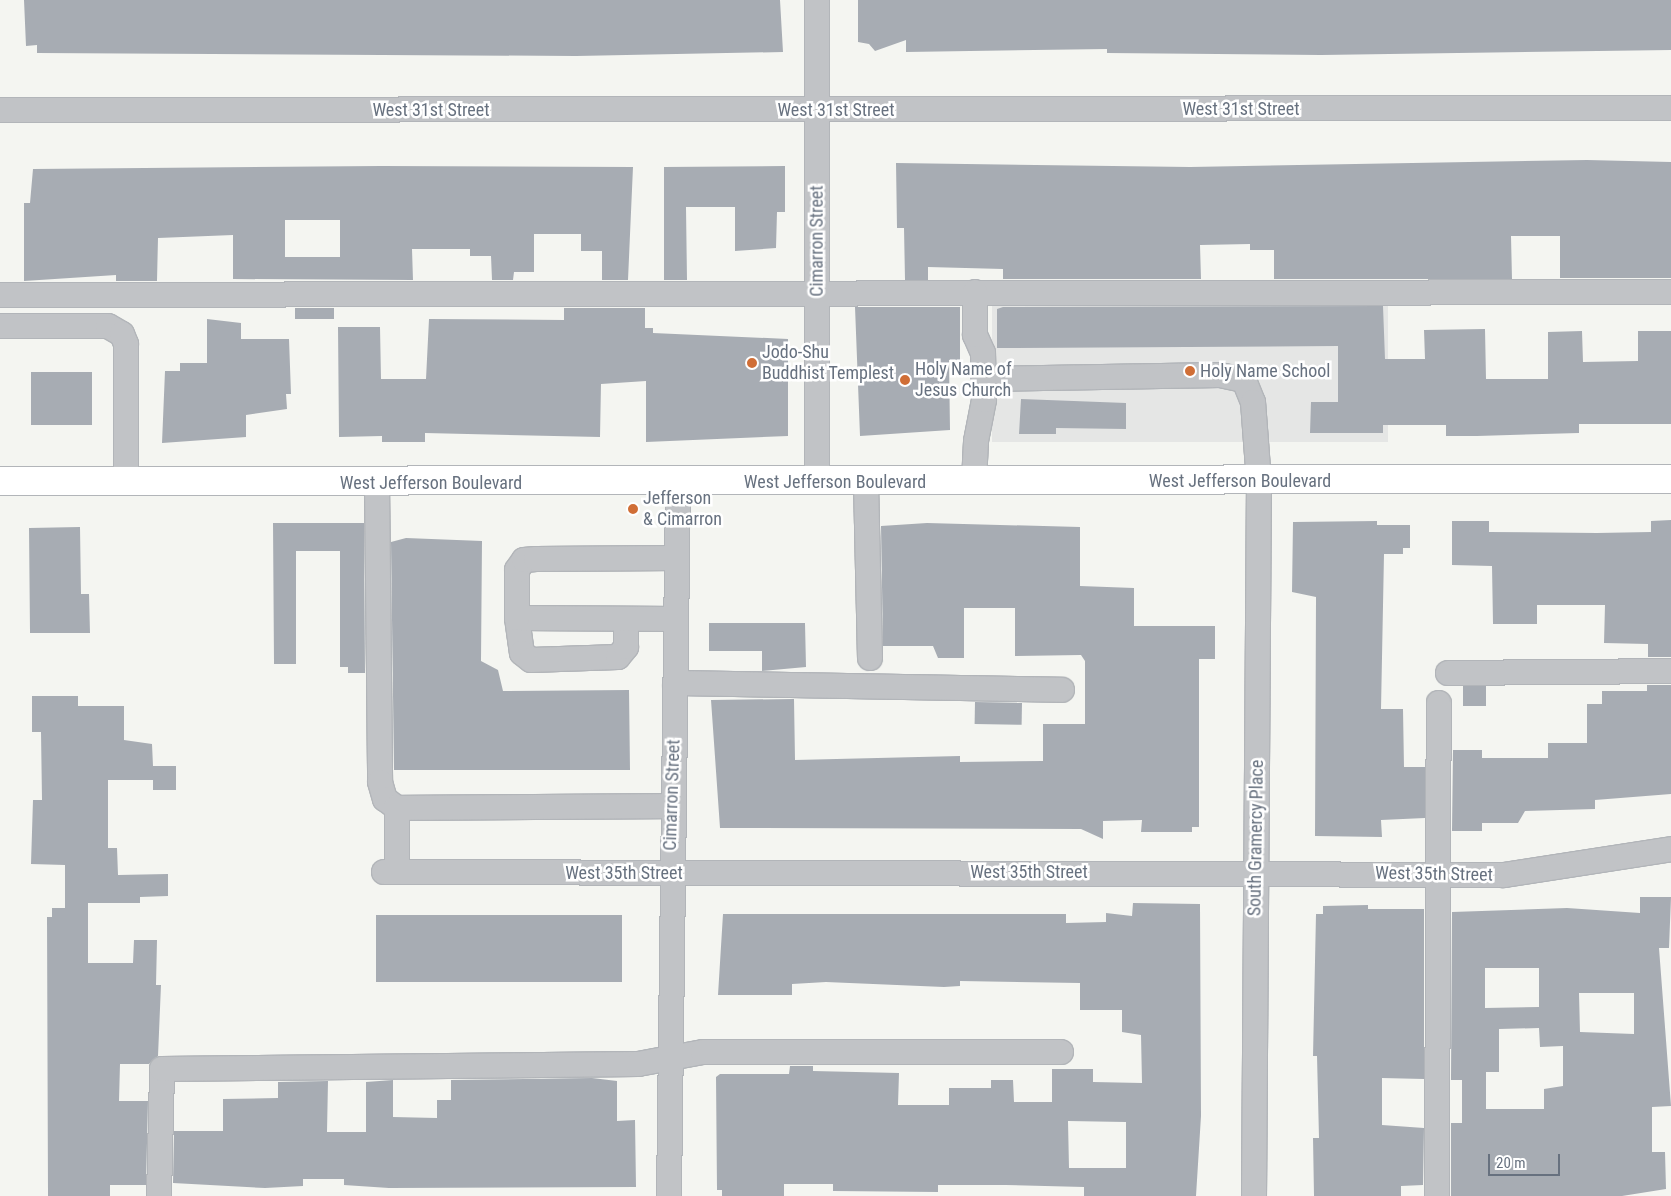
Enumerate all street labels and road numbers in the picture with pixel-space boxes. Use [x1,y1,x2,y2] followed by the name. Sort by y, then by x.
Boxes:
[1182,98,1300,120] street label: West 31st Street
[372,99,490,121] street label: West 31st Street
[777,99,895,121] street label: West 31st Street
[806,185,828,297] street label: Cimarron Street
[1149,470,1331,492] street label: West Jefferson Boulevard
[744,471,926,493] street label: West Jefferson Boulevard
[340,472,522,494] street label: West Jefferson Boulevard
[659,739,685,851] street label: Cimarron Street
[1244,760,1268,916] street label: South Gramercy Place
[970,861,1088,883] street label: West 35th Street
[565,862,683,884] street label: West 35th Street
[1375,862,1493,886] street label: West 35th Street

